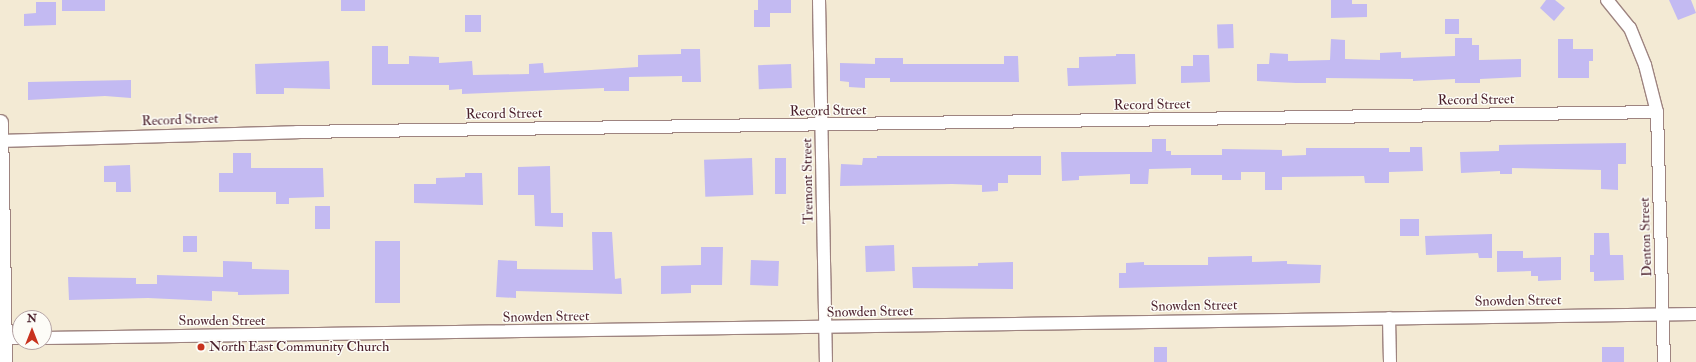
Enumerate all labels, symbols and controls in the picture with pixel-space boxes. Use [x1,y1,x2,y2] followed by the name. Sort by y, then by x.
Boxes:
[1437,91,1515,109] street label: Record Street
[1113,96,1191,114] street label: Record Street
[789,102,867,120] street label: Record Street
[465,105,543,123] street label: Record Street
[141,110,219,130] street label: Record Street
[799,138,817,224] street label: Tremont Street
[1636,197,1656,277] street label: Denton Street
[1474,292,1562,310] street label: Snowden Street
[1150,297,1238,315] street label: Snowden Street
[826,303,914,321] street label: Snowden Street
[502,308,590,326] street label: Snowden Street
[12,310,52,350] north arrow
[27,312,37,325] text: N
[179,313,265,329] street label: Snowden Street
[209,339,389,355] place label: North East Community Church
[196,342,206,352] marker: North East Community Church

